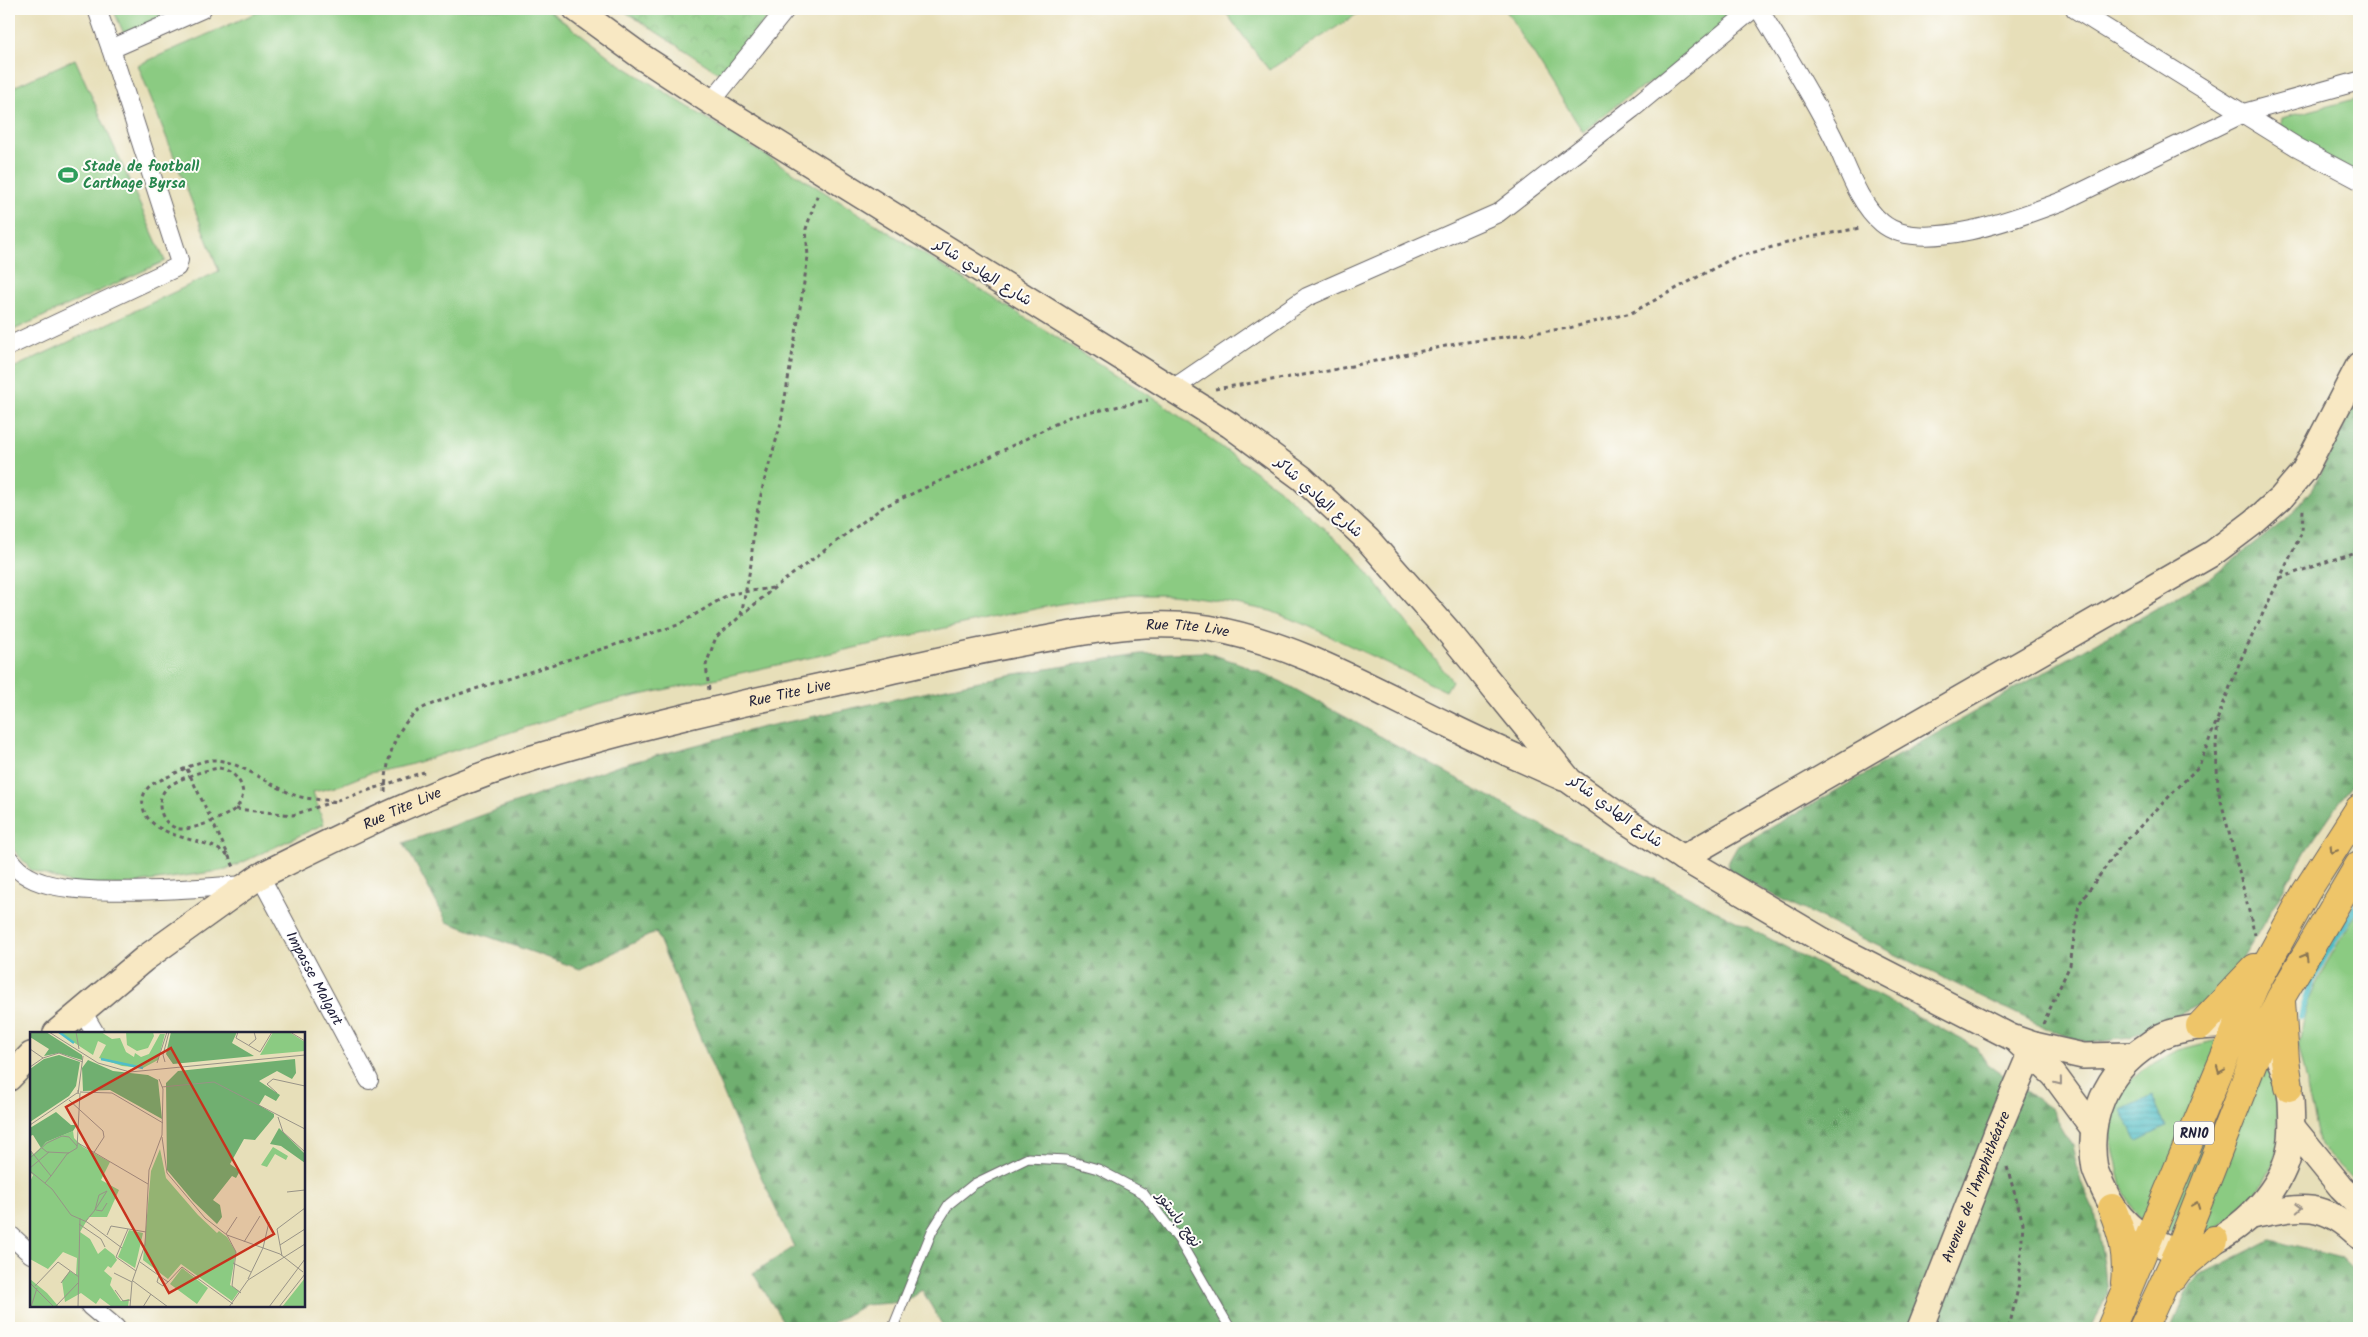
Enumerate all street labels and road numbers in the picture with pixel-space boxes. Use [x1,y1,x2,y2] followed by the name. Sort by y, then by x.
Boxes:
[927,232,1036,313] street label: شارع الهادي شاكر
[1267,450,1368,544] street label: شارع الهادي شاكر
[1145,614,1232,645] street label: Rue Tite Live
[746,673,833,715] street label: Rue Tite Live
[1562,768,1668,854] street label: شارع الهادي شاكر
[359,781,446,837] street label: Rue Tite Live
[279,927,349,1030] street label: Impasse Malgart
[1936,1107,2018,1266] street label: Avenue de l'Amphithéatre
[2174,1122,2214,1144] road number: RN10
[1149,1185,1207,1253] street label: نهج باستور

